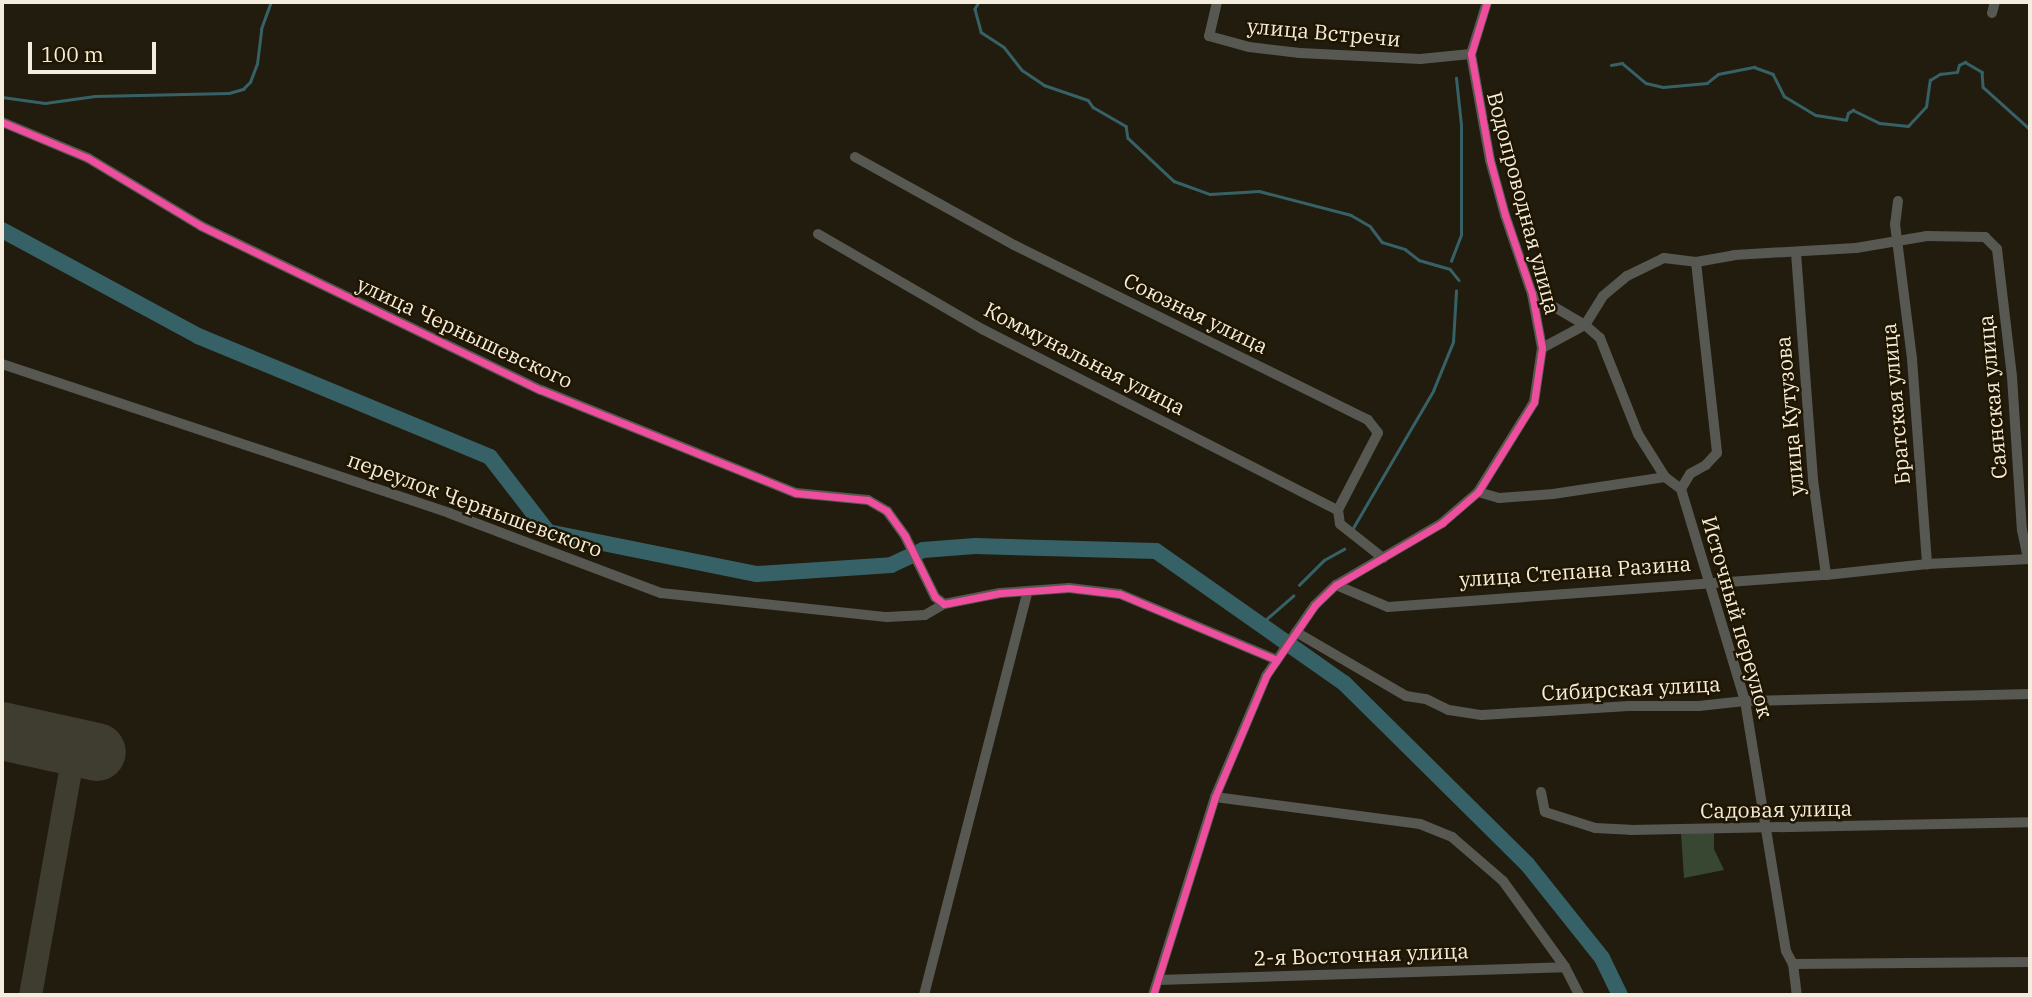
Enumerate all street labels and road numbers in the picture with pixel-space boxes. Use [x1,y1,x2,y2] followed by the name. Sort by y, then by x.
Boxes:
[1246,13,1402,51] street label: улица Встречи
[1482,89,1566,317] street label: Водопроводная улица
[1120,267,1272,359] street label: Союзная улица
[353,271,577,393] street label: улица Чернышевского
[980,296,1190,420] street label: Коммунальная улица
[1972,314,2012,480] street label: Саянская улица
[1875,322,1915,486] street label: Братская улица
[1769,335,1809,497] street label: улица Кутузова
[344,446,606,562] street label: переулок Чернышевского
[1697,513,1779,721] street label: Источный переулок
[1458,550,1692,592] street label: улица Степана Разина
[1541,671,1721,705] street label: Сибирская улица
[1700,795,1852,823] street label: Садовая улица
[1253,938,1469,970] street label: 2-я Восточная улица

